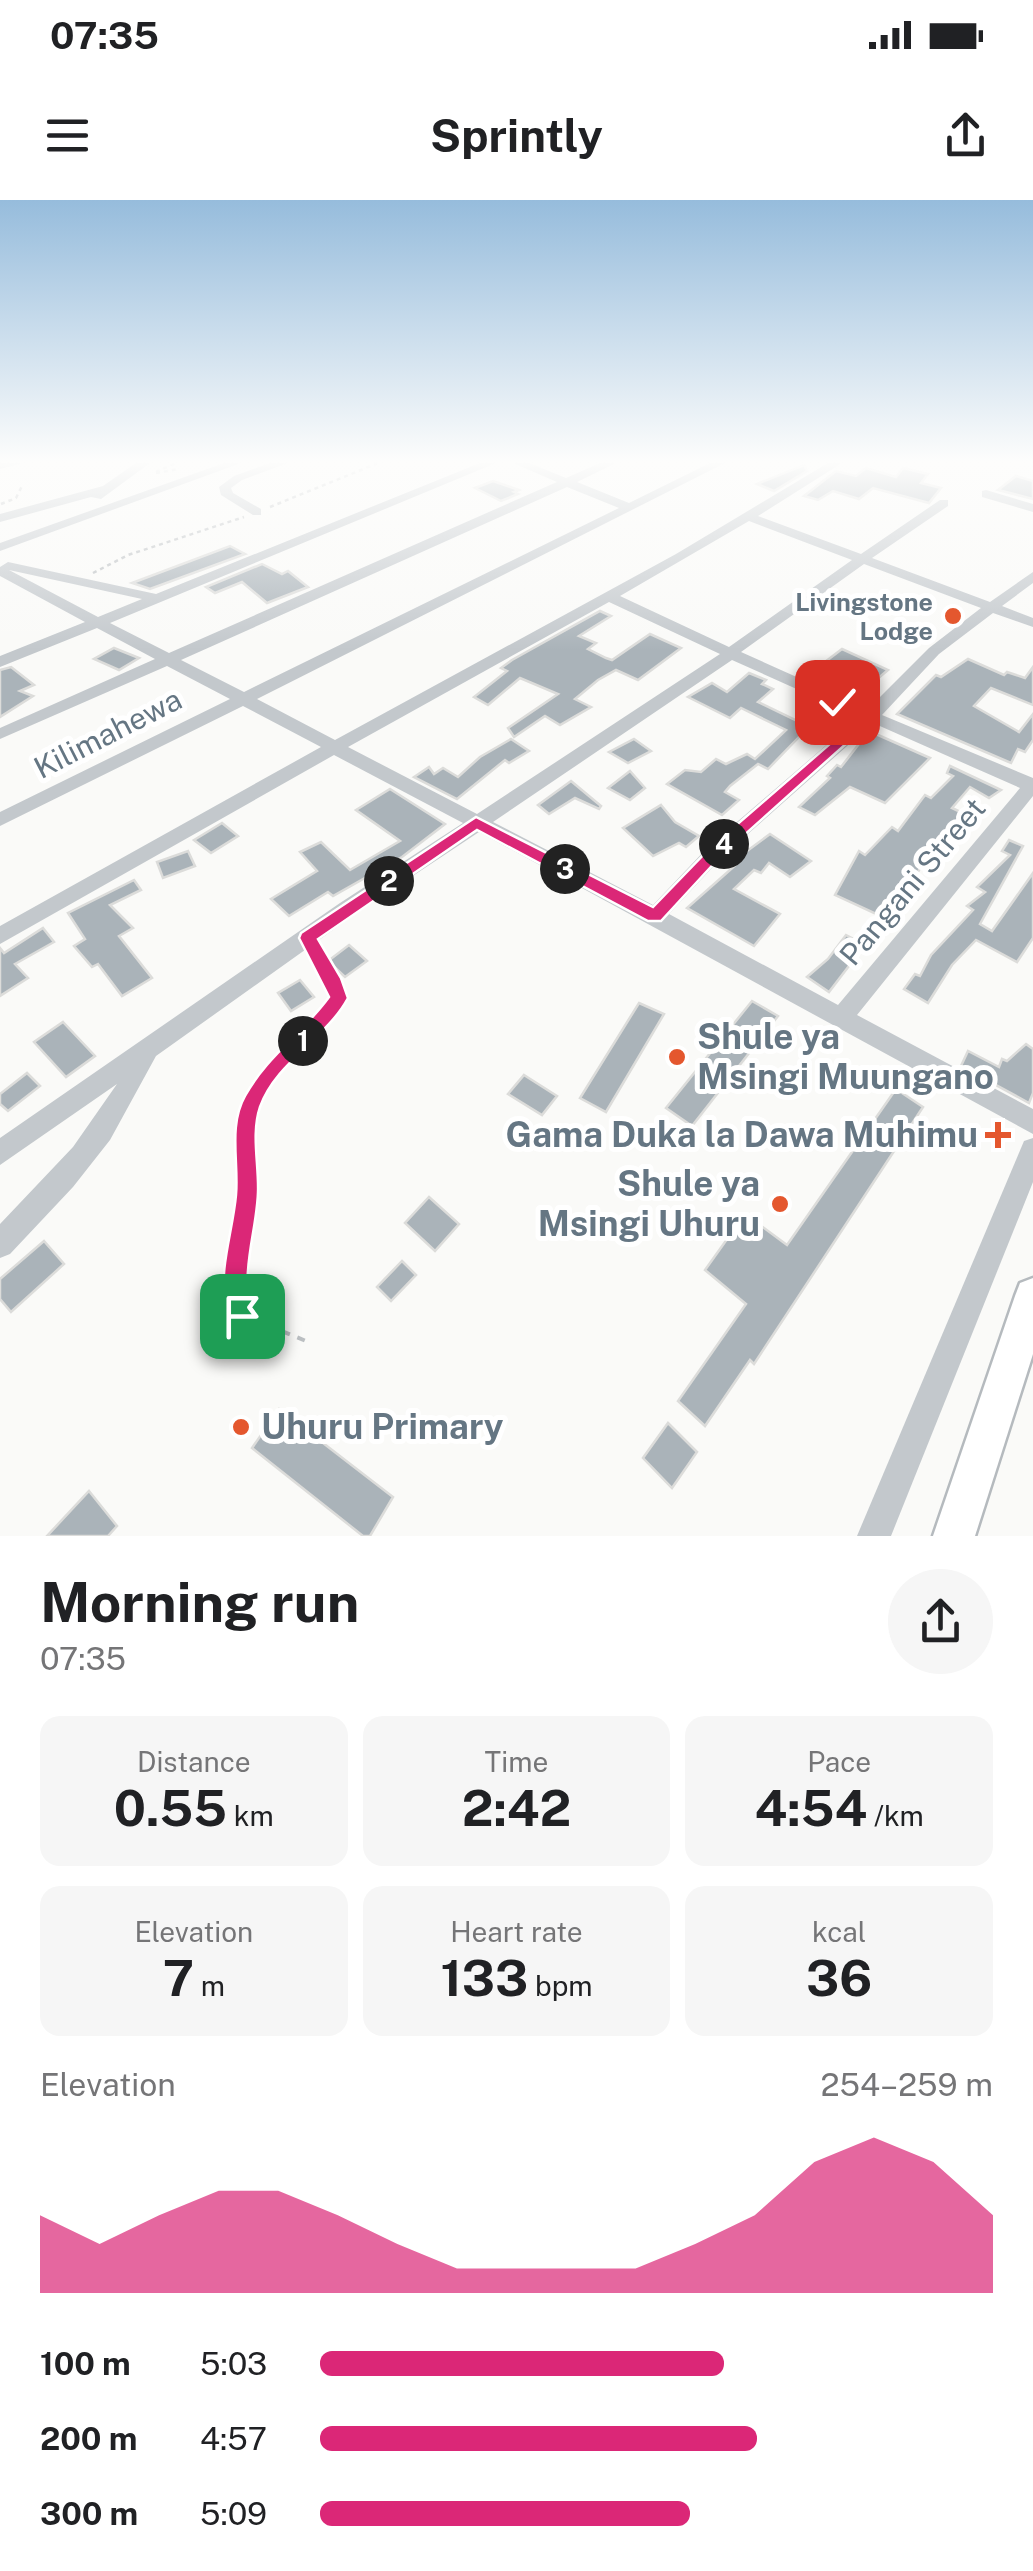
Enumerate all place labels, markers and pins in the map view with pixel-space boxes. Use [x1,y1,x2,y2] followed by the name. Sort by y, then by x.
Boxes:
[795,587,933,646] place label: Livingstone Lodge
[942,605,964,627] marker: Livingstone Lodge
[795,660,880,745] pin
[699,819,749,869] pin: 4
[540,844,590,894] pin: 3
[364,856,414,906] pin: 2
[278,1016,328,1066] pin: 1
[697,1016,994,1097] place label: Shule ya Msingi Muungano
[666,1046,688,1068] marker: Shule ya Msingi Muungano
[506,1114,978,1155] place label: Gama Duka la Dawa Muhimu
[987,1124,1009,1146] marker: Gama Duka la Dawa Muhimu
[538,1163,760,1244] place label: Shule ya Msingi Uhuru
[769,1193,791,1215] marker: Shule ya Msingi Uhuru
[200,1274,285,1359] pin
[261,1406,504,1447] place label: Uhuru Primary
[230,1416,252,1438] marker: Uhuru Primary

